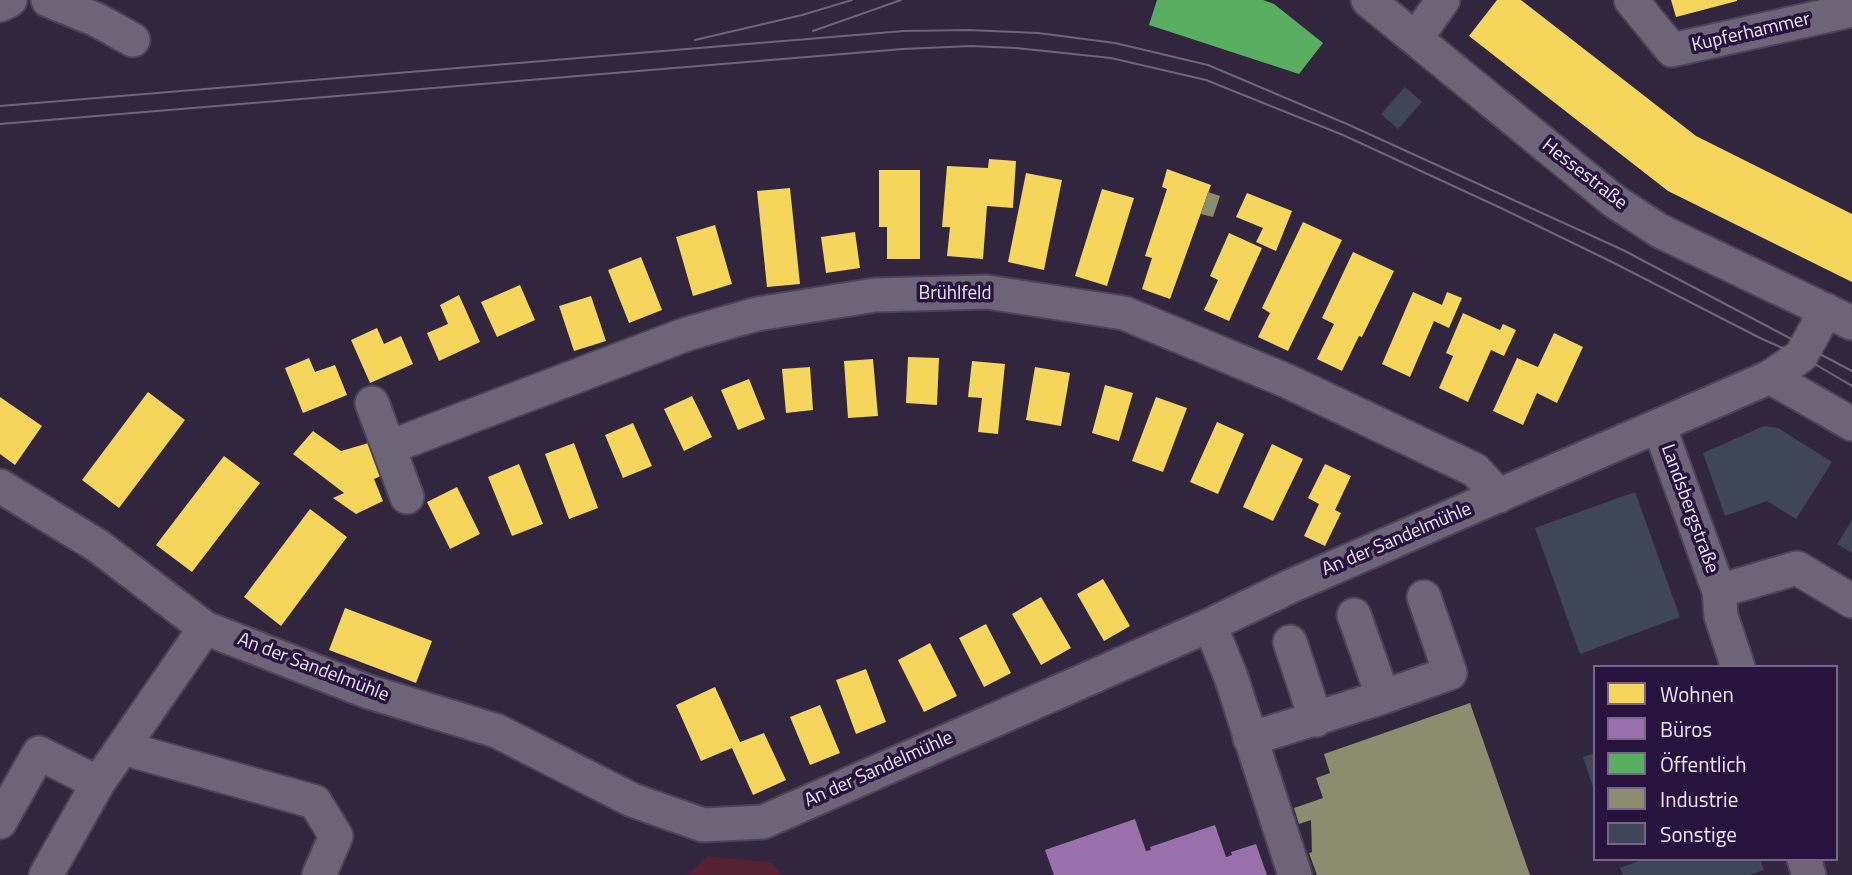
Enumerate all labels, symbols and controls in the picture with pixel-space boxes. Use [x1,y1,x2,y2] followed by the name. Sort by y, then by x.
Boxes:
[1690,8,1812,58] street label: Kupferhammer
[1537,135,1631,215] street label: Hessestraße
[918,283,992,305] street label: Brühlfeld
[1655,441,1723,577] street label: Landsbergstraße
[1319,498,1475,582] street label: An der Sandelmühle
[234,629,392,707] street label: An der Sandelmühle
[1593,665,1838,861] legend
[1660,678,1734,710] text: Wohnen
[1660,713,1712,745] text: Büros
[801,727,957,813] street label: An der Sandelmühle
[1660,748,1747,780] text: Öffentlich
[1660,783,1738,815] text: Industrie
[1660,818,1737,850] text: Sonstige

